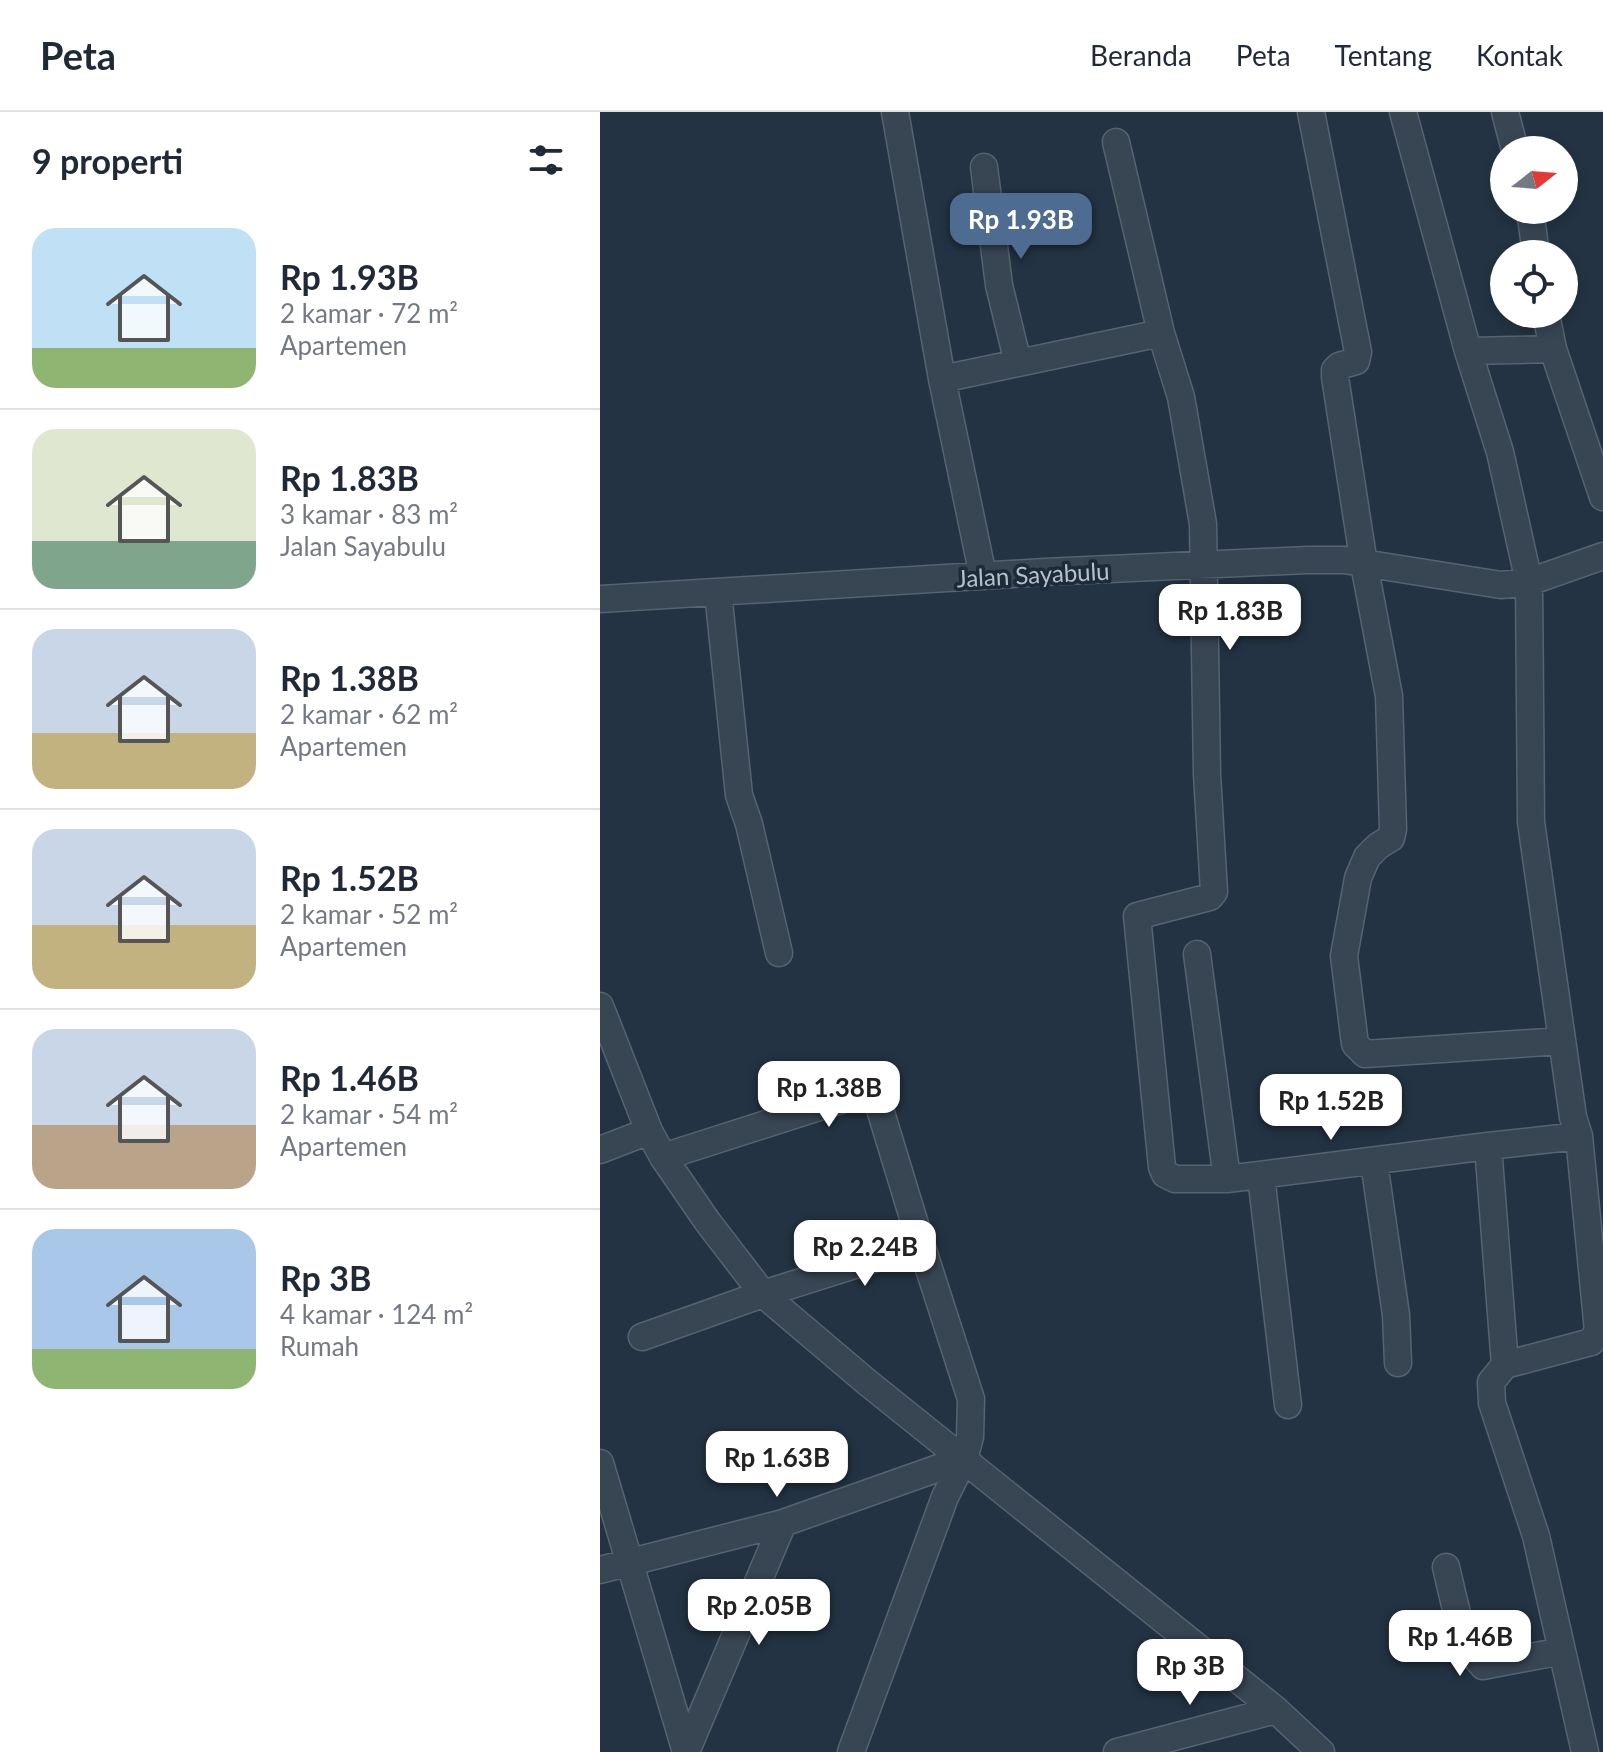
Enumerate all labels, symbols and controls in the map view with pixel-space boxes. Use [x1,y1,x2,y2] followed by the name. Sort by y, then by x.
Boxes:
[40,32,116,78] text: Peta
[1090,38,1192,72] text: Beranda
[1236,38,1291,72] text: Peta
[1335,38,1432,72] text: Tentang
[1476,38,1563,72] text: Kontak
[1490,136,1578,224] north arrow
[1490,136,1578,328] map controls
[524,138,568,182] icon: filters
[32,140,183,181] text: 9 properti
[938,193,1104,261] pin: Rp 1.93B
[968,203,1074,235] text: Rp 1.93B
[1490,240,1578,328] button: locate
[280,256,419,297] text: Rp 1.93B
[96,260,192,356] icon: home
[280,297,458,329] text: 2 kamar · 72 m²
[280,329,407,361] text: Apartemen
[280,457,419,498] text: Rp 1.83B
[96,461,192,557] icon: home
[280,498,458,530] text: 3 kamar · 83 m²
[280,530,446,562] text: Jalan Sayabulu
[956,556,1110,592] street label: Jalan Sayabulu
[1147,584,1313,652] pin: Rp 1.83B
[1177,594,1283,626] text: Rp 1.83B
[280,657,419,698] text: Rp 1.38B
[96,661,192,757] icon: home
[280,698,458,730] text: 2 kamar · 62 m²
[280,730,407,762] text: Apartemen
[280,857,419,898] text: Rp 1.52B
[96,861,192,957] icon: home
[280,898,458,930] text: 2 kamar · 52 m²
[280,930,407,962] text: Apartemen
[280,1057,419,1098] text: Rp 1.46B
[96,1061,192,1157] icon: home
[746,1061,912,1129] pin: Rp 1.38B
[776,1071,882,1103] text: Rp 1.38B
[1248,1074,1414,1142] pin: Rp 1.52B
[1278,1084,1384,1116] text: Rp 1.52B
[280,1098,458,1130] text: 2 kamar · 54 m²
[280,1130,407,1162] text: Apartemen
[782,1220,948,1288] pin: Rp 2.24B
[812,1230,918,1262] text: Rp 2.24B
[280,1257,371,1298] text: Rp 3B
[96,1261,192,1357] icon: home
[280,1298,473,1330] text: 4 kamar · 124 m²
[280,1330,359,1362] text: Rumah
[694,1431,860,1499] pin: Rp 1.63B
[724,1441,830,1473] text: Rp 1.63B
[676,1579,842,1647] pin: Rp 2.05B
[706,1589,812,1621] text: Rp 2.05B
[1377,1610,1543,1678] pin: Rp 1.46B
[1407,1620,1513,1652] text: Rp 1.46B
[1134,1639,1246,1707] pin: Rp 3B
[1155,1649,1225,1681] text: Rp 3B

